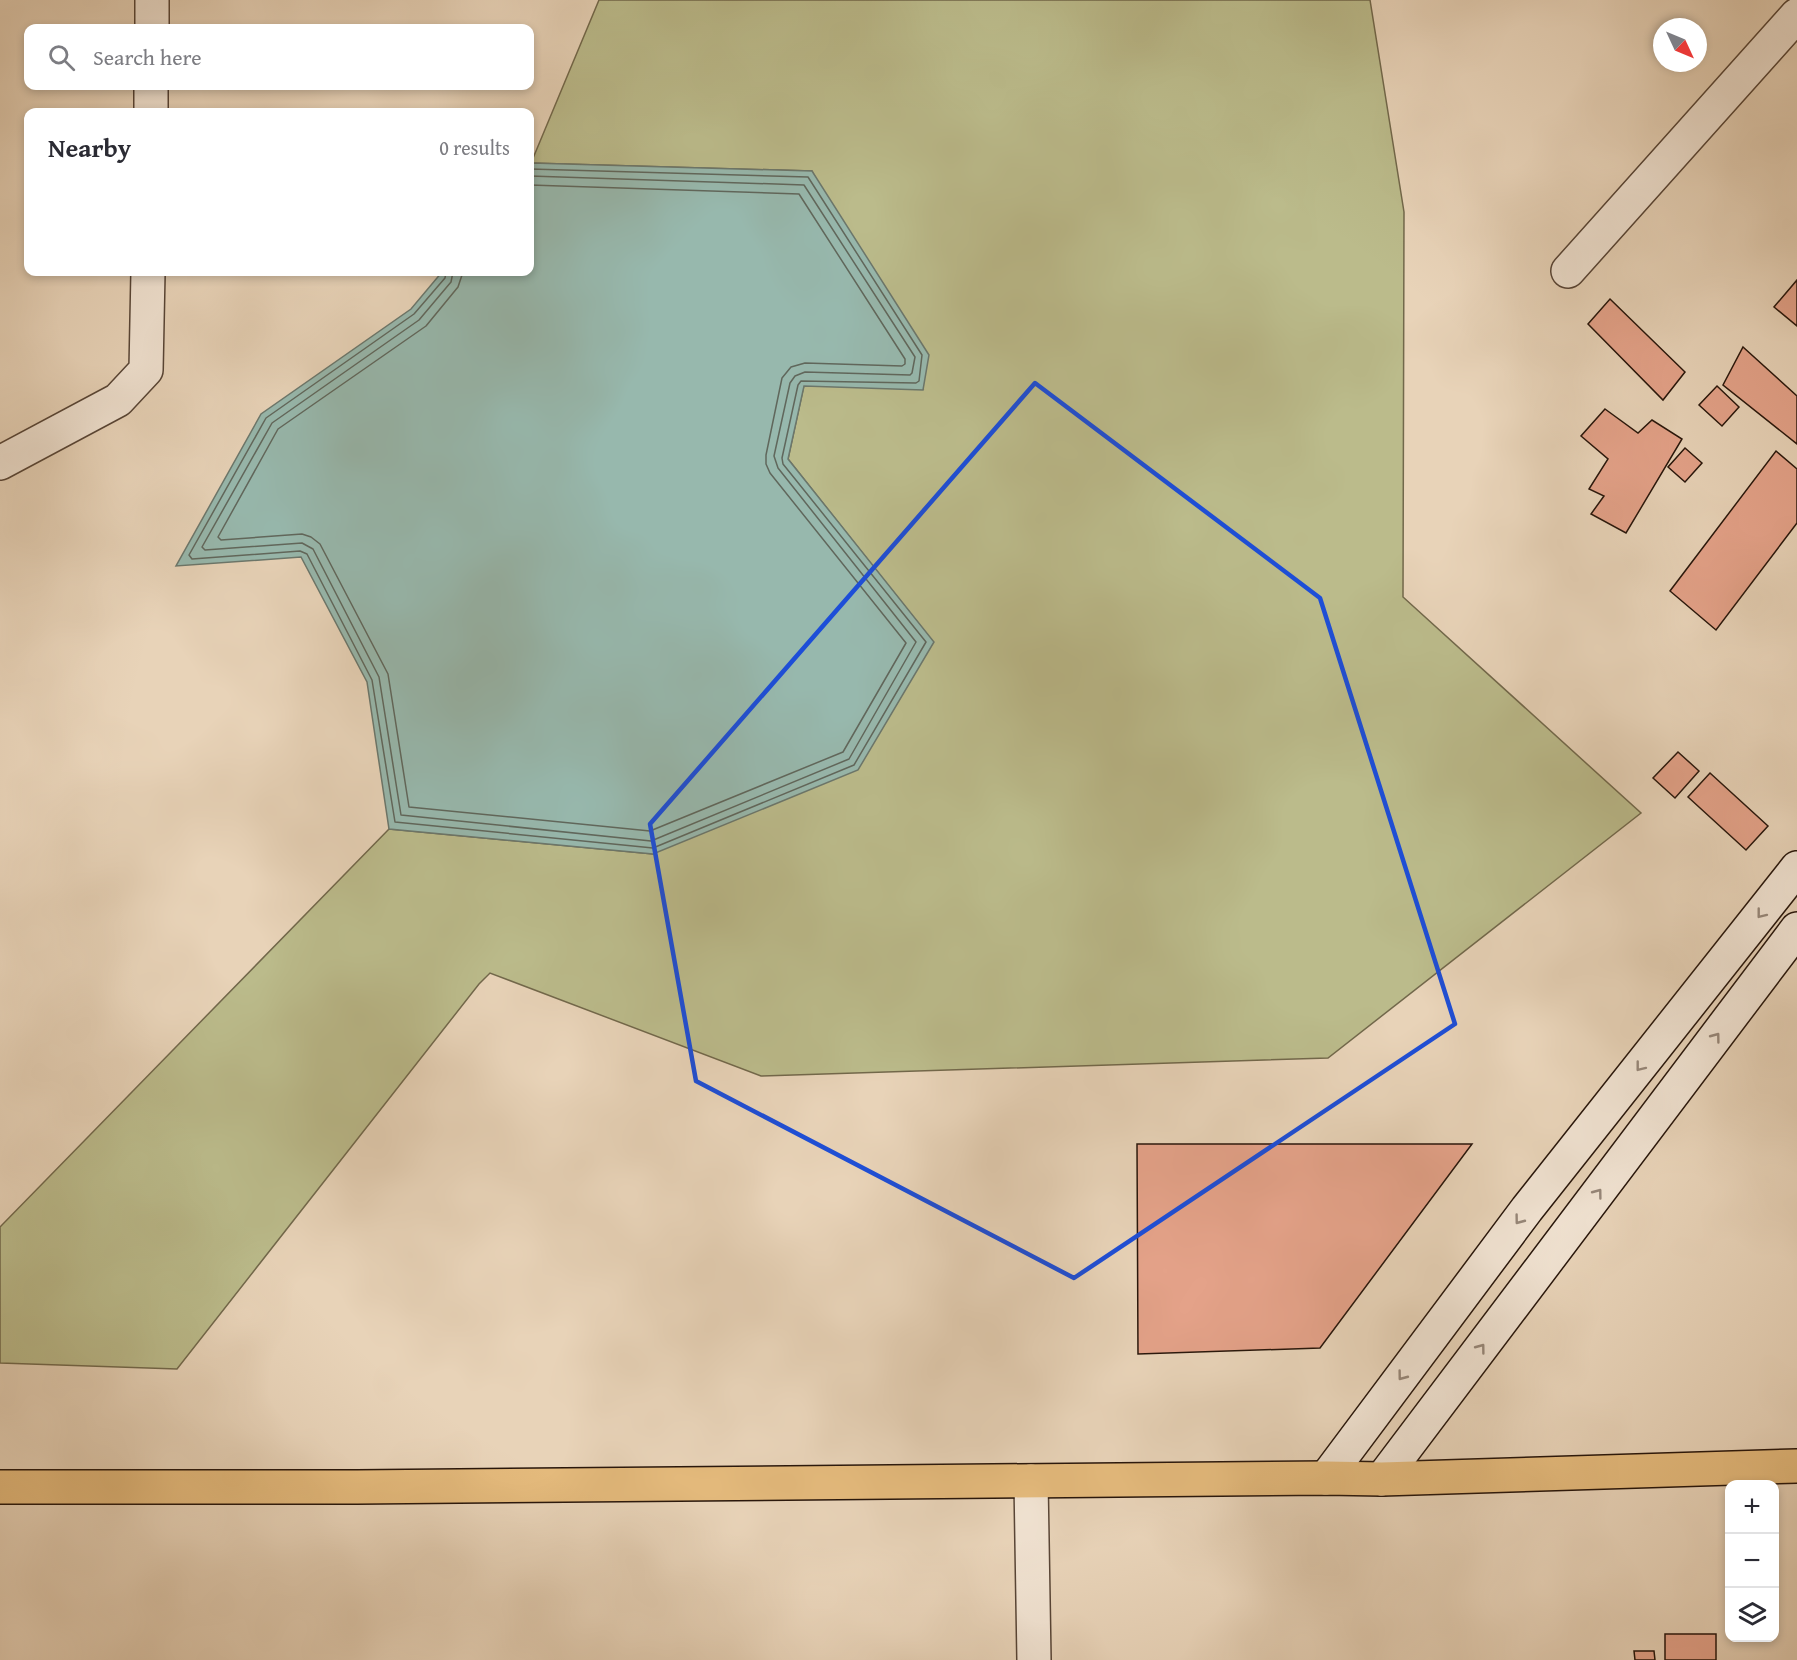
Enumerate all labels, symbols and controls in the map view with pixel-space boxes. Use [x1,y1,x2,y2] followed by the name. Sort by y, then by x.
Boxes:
[1653,18,1707,72] north arrow
[24,24,534,90] search box
[45,41,78,74] icon: search
[93,41,202,73] text: Search here
[48,128,131,167] text: Nearby
[439,133,510,162] text: 0 results
[1757,907,1768,918] one-way arrow
[1708,1033,1719,1044] one-way arrow
[1636,1060,1647,1071] one-way arrow
[1591,1188,1602,1199] one-way arrow
[1515,1213,1526,1224] one-way arrow
[1473,1344,1484,1355] one-way arrow
[1398,1369,1409,1380] one-way arrow
[1725,1480,1779,1642] map controls
[1725,1480,1779,1534] button: +
[1725,1534,1779,1588] button: −
[1725,1588,1779,1642] button: layers

